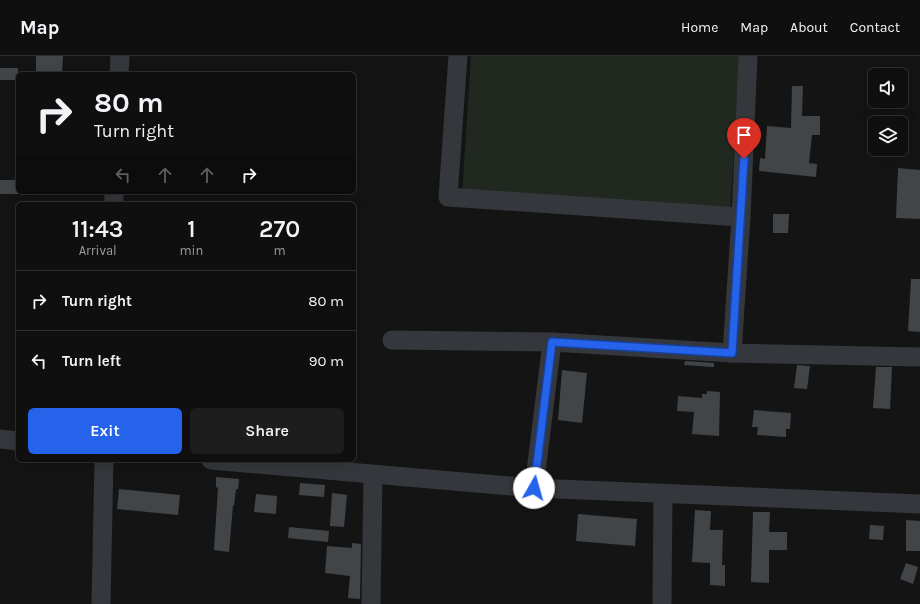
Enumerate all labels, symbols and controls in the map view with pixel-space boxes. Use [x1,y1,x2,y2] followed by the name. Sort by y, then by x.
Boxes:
[20,17,59,39] text: Map
[681,19,718,36] text: Home
[740,19,768,36] text: Map
[790,19,828,36] text: About
[850,19,900,36] text: Contact
[868,68,908,156] map controls
[868,68,908,108] button: sound
[94,86,163,119] text: 80 m
[28,88,80,140] icon: right
[868,116,908,156] button: layers
[727,118,761,159] pin
[94,120,174,142] text: Turn right
[733,124,755,146] icon: arrive
[112,164,134,186] icon: left
[154,164,176,186] icon: ahead
[196,164,218,186] icon: ahead
[238,164,260,186] icon: right
[72,215,124,243] text: 11:43
[187,215,196,243] text: 1
[259,215,300,243] text: 270
[79,243,117,258] text: Arrival
[179,243,203,258] text: min
[274,243,286,258] text: m
[28,290,50,312] icon: right
[62,292,132,310] text: Turn right
[308,292,344,310] text: 80 m
[28,350,50,372] icon: left
[62,352,121,370] text: Turn left
[309,352,344,370] text: 90 m
[28,408,182,454] button: Exit
[190,408,344,454] button: Share
[513,467,555,509] position arrow

